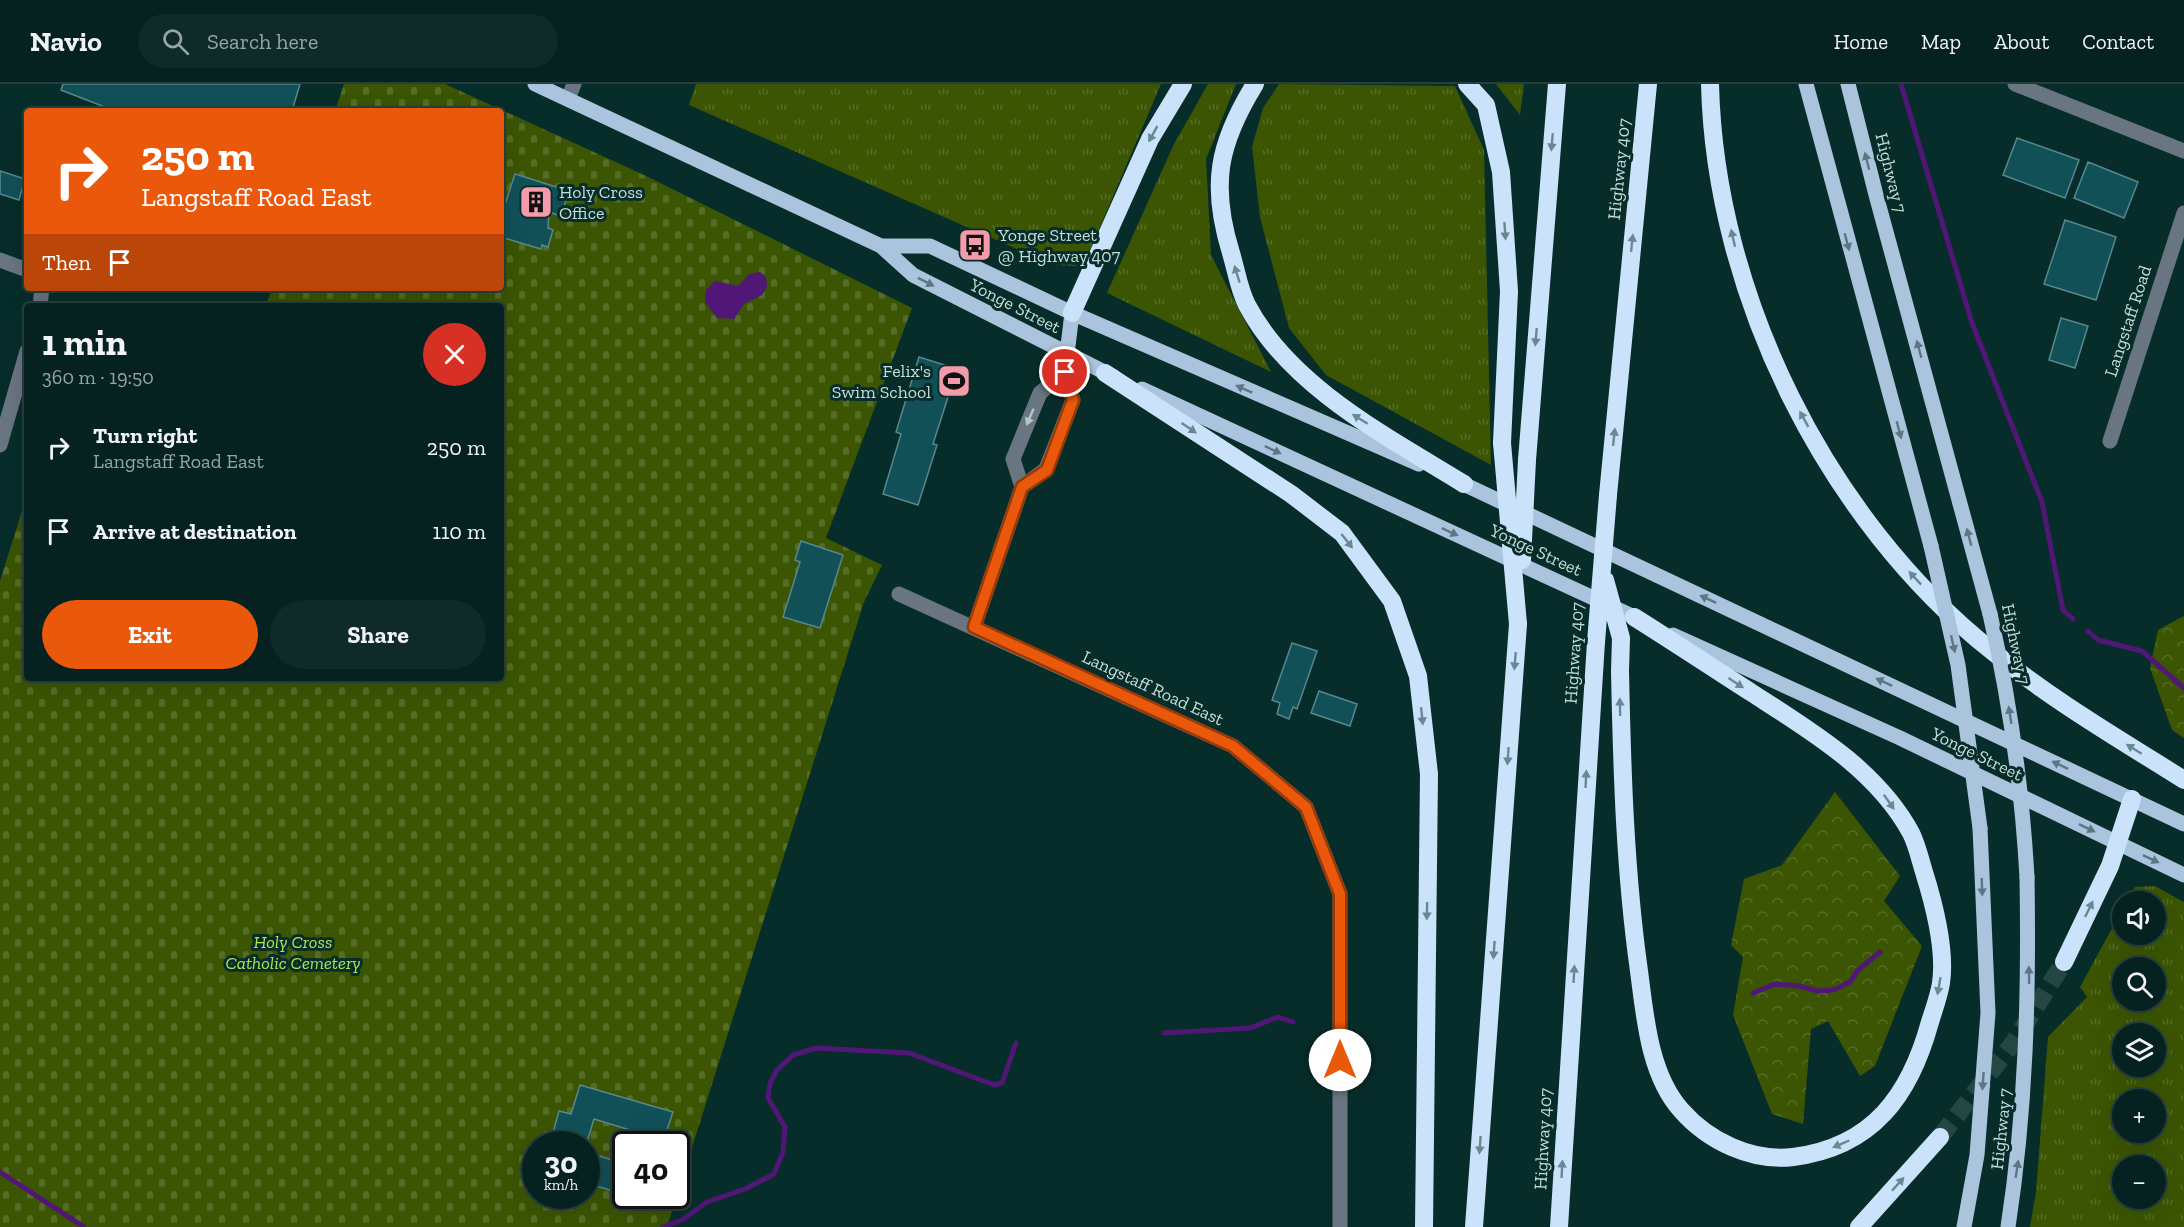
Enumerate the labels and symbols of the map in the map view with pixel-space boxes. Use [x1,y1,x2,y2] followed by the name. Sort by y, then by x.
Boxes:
[1603,117,1635,221] street label: Highway 407
[1148,126,1158,143] one-way arrow
[1870,131,1912,216] street label: Highway 7
[1547,133,1557,152] one-way arrow
[1862,152,1872,170] one-way arrow
[559,181,643,224] place label: Holy Cross Office
[518,184,554,220] building icon: Holy Cross Office
[1500,221,1510,240] one-way arrow
[997,224,1121,267] place label: Yonge Street @ Highway 407
[957,227,993,263] bus stop icon: Yonge Street @ Highway 407
[1727,229,1737,247] one-way arrow
[1628,233,1637,252] one-way arrow
[1843,233,1853,251] one-way arrow
[2100,262,2156,379] street label: Langstaff Road
[1232,265,1241,283] one-way arrow
[965,273,1064,338] street label: Yonge Street
[917,277,934,287] one-way arrow
[1531,327,1541,346] one-way arrow
[1913,340,1923,358] one-way arrow
[1039,346,1090,397] pin
[832,360,931,403] place label: Felix's Swim School
[936,363,972,399] sports icon: Felix's Swim School
[1236,384,1253,393] one-way arrow
[1025,408,1034,426] one-way arrow
[1799,410,1809,427] one-way arrow
[1352,414,1369,425] one-way arrow
[1895,421,1904,439] one-way arrow
[1181,422,1197,433] one-way arrow
[1609,427,1619,446] one-way arrow
[1264,445,1282,455] one-way arrow
[1486,519,1586,581] street label: Yonge Street
[1441,527,1458,536] one-way arrow
[1964,528,1974,546] one-way arrow
[1341,533,1354,549] one-way arrow
[1908,570,1922,585] one-way arrow
[1699,594,1716,603] one-way arrow
[1559,601,1589,705] street label: Highway 407
[1997,602,2035,687] street label: Highway 7
[1949,635,1958,654] one-way arrow
[1079,646,1228,731] street label: Langstaff Road East
[1511,651,1520,670] one-way arrow
[1728,677,1744,689] one-way arrow
[1875,678,1893,688] one-way arrow
[1616,698,1625,717] one-way arrow
[2005,705,2014,724] one-way arrow
[1418,707,1427,726] one-way arrow
[1927,722,2027,786] street label: Yonge Street
[2126,743,2143,754] one-way arrow
[1503,746,1513,765] one-way arrow
[2052,761,2069,770] one-way arrow
[1581,770,1591,789] one-way arrow
[1883,794,1895,810] one-way arrow
[2078,824,2095,833] one-way arrow
[2142,853,2160,863] one-way arrow
[1978,877,1987,896] one-way arrow
[1422,901,1432,920] one-way arrow
[2084,901,2093,918] one-way arrow
[226,931,360,974] park label: Holy Cross Catholic Cemetery
[1489,941,1499,960] one-way arrow
[1570,964,1579,983] one-way arrow
[2024,965,2034,984] one-way arrow
[1934,976,1943,995] one-way arrow
[1308,1028,1372,1092] position arrow
[1978,1072,1987,1091] one-way arrow
[1529,1087,1557,1190] street label: Highway 407
[1986,1087,2016,1171] street label: Highway 7
[612,1131,690,1209] speed limit sign: 40
[1475,1135,1485,1154] one-way arrow
[1831,1139,1849,1149] one-way arrow
[1558,1159,1567,1178] one-way arrow
[2013,1160,2022,1179] one-way arrow
[1891,1176,1905,1191] one-way arrow

